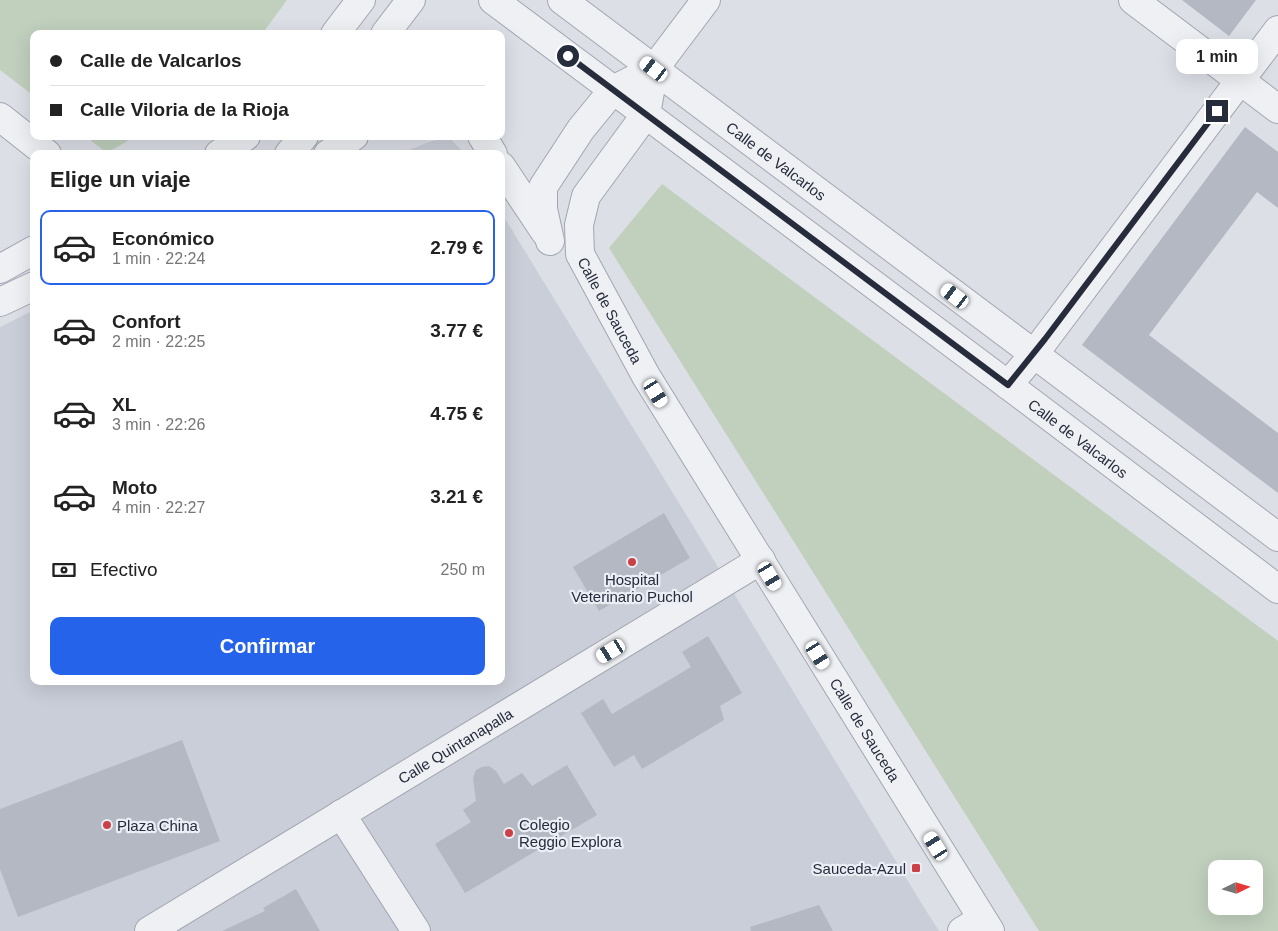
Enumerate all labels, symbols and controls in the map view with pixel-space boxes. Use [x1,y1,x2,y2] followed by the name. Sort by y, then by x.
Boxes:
[1176,38,1258,74] callout: 1 min
[557,45,579,67] route start
[1196,48,1238,65] text: 1 min
[80,50,242,71] text: Calle de Valcarlos
[637,54,670,84] car
[80,99,289,120] text: Calle Viloria de la Rioja
[1206,100,1228,122] route end
[723,118,829,204] street label: Calle de Valcarlos
[50,167,191,192] text: Elige un viaje
[52,225,97,270] icon: car
[112,228,214,249] text: Económico
[430,237,483,258] text: 2.79 €
[112,250,205,267] text: 1 min · 22:24
[575,254,646,367] street label: Calle de Sauceda
[938,281,971,311] car
[52,308,97,353] icon: car
[112,311,181,332] text: Confort
[430,320,483,341] text: 3.77 €
[112,333,205,350] text: 2 min · 22:25
[641,376,670,410] car
[52,391,97,436] icon: car
[112,394,136,415] text: XL
[1025,395,1131,481] street label: Calle de Valcarlos
[430,403,483,424] text: 4.75 €
[112,416,205,433] text: 3 min · 22:26
[52,474,97,519] icon: car
[112,477,157,498] text: Moto
[430,486,483,507] text: 3.21 €
[112,499,205,516] text: 4 min · 22:27
[50,556,78,584] icon: cash
[626,556,638,568] marker: Hospital Veterinario Puchol
[90,559,158,580] text: Efectivo
[755,559,784,593] car
[441,561,485,578] text: 250 m
[571,571,693,605] place label: Hospital Veterinario Puchol
[50,617,485,675] button: Confirmar
[594,637,627,665] car
[803,638,832,672] car
[827,675,904,785] street label: Calle de Sauceda
[395,704,516,787] street label: Calle Quintanapalla
[519,816,622,850] place label: Colegio Reggio Explora
[117,817,199,834] place label: Plaza China
[101,819,113,831] marker: Plaza China
[503,827,515,839] marker: Colegio Reggio Explora
[921,829,950,863] car
[813,860,906,877] place label: Sauceda-Azul
[1208,860,1262,915] north arrow
[1208,860,1263,915] map controls
[910,862,922,874] marker: Sauceda-Azul

